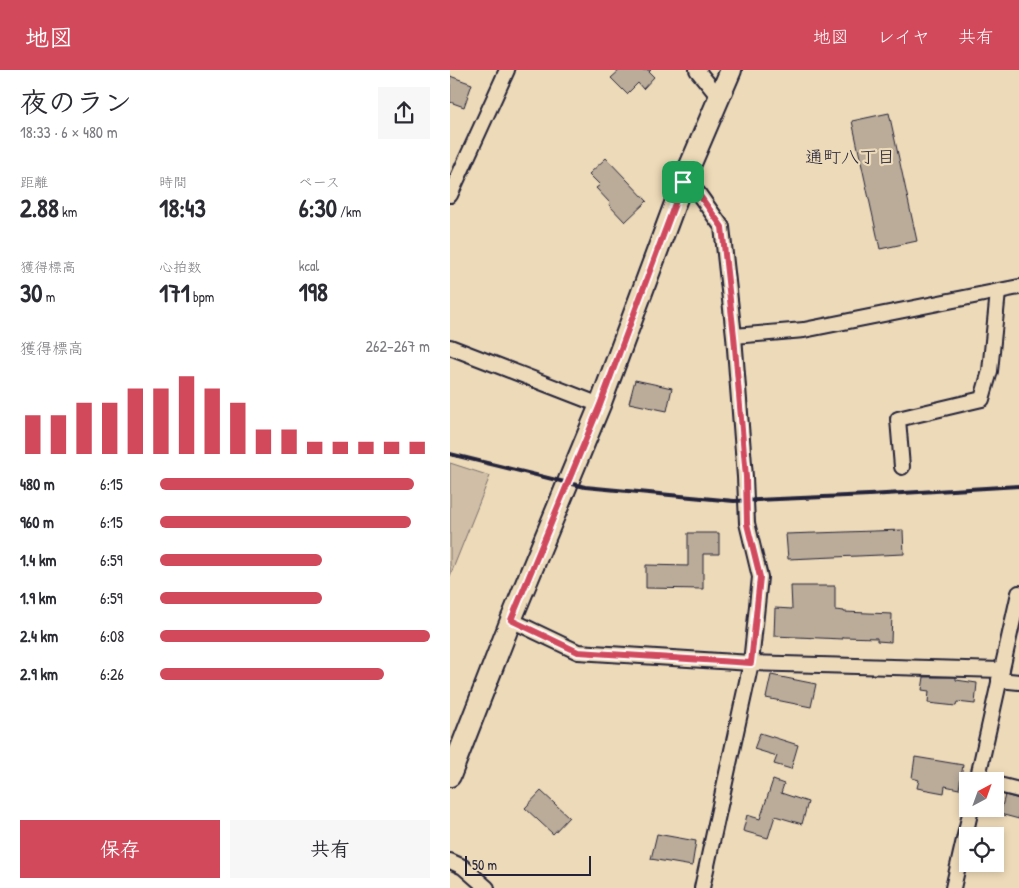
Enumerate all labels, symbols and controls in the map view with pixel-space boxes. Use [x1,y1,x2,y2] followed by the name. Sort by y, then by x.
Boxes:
[25,21,73,53] text: 地図
[813,24,849,49] text: 地図
[877,24,930,49] text: レイヤ
[958,24,994,49] text: 共有
[20,83,132,121] text: 夜のラン
[378,87,430,139] button: share
[20,121,118,143] text: 18:33 · 6 × 480 m
[805,144,895,169] district label: 通町八丁目
[662,161,704,203] pin
[669,168,697,196] icon: arrive
[20,172,48,191] text: 距離
[159,172,187,191] text: 時間
[299,172,340,191] text: ペース
[20,191,59,225] text: 2.88
[159,191,206,225] text: 18:43
[299,191,337,225] text: 6:30
[59,202,77,221] text: km
[337,202,361,221] text: /km
[299,256,319,275] text: kcal
[20,257,76,276] text: 獲得標高
[159,257,201,276] text: 心拍数
[299,275,328,309] text: 198
[20,276,42,310] text: 30
[159,276,190,310] text: 171
[42,287,55,306] text: m
[190,287,214,306] text: bpm
[366,335,430,357] text: 262–267 m
[20,337,84,359] text: 獲得標高
[20,473,55,495] text: 480 m
[100,473,123,495] text: 6:15
[20,511,54,533] text: 960 m
[100,511,123,533] text: 6:15
[20,549,56,571] text: 1.4 km
[100,549,123,571] text: 6:59
[20,587,56,609] text: 1.9 km
[100,587,123,609] text: 6:59
[20,625,58,647] text: 2.4 km
[100,625,124,647] text: 6:08
[20,663,58,685] text: 2.9 km
[100,663,124,685] text: 6:26
[959,772,1004,818] north arrow
[959,772,1004,872] map controls
[20,820,220,878] button: 保存
[230,820,430,878] button: 共有
[959,827,1004,872] button: locate
[465,853,591,876] scale bar
[472,855,497,874] text: 50 m

